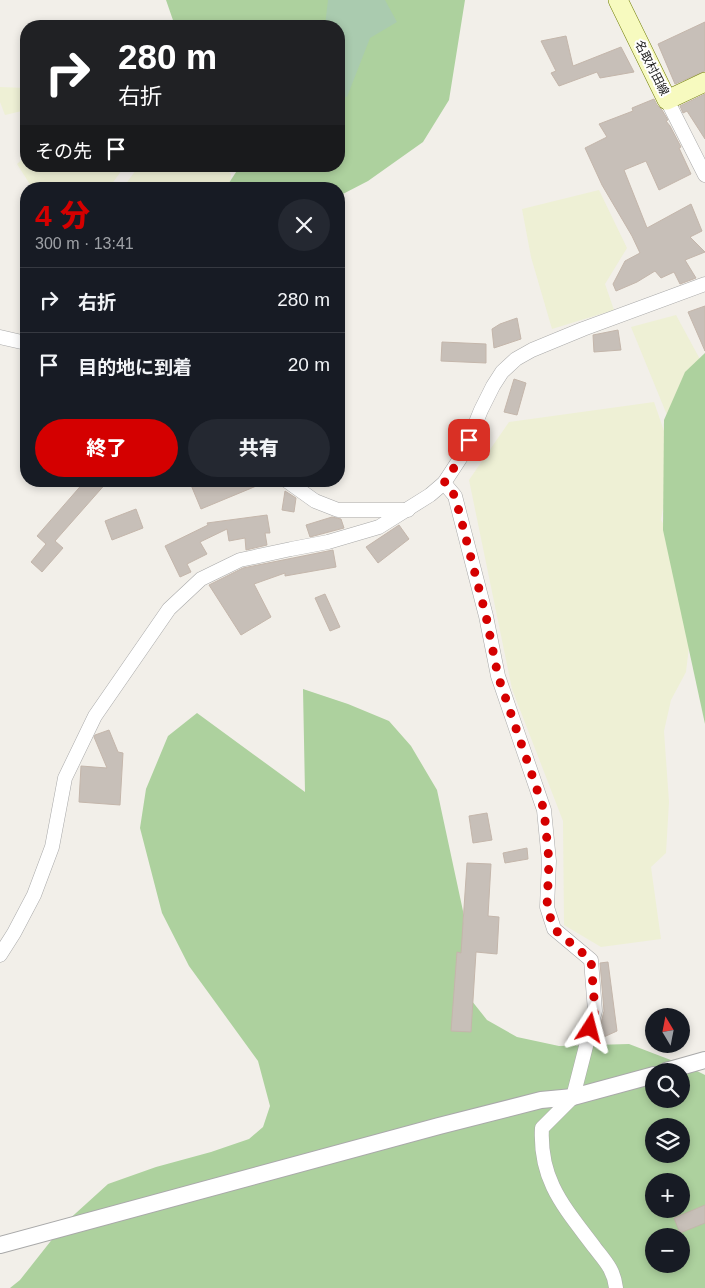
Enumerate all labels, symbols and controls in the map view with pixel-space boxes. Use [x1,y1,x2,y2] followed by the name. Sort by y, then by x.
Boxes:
[118,37,217,76] text: 280 m
[632,38,672,98] street label: 名取村田線
[35,40,100,105] icon: right
[118,84,162,109] text: 右折
[102,135,130,163] icon: arrive
[35,141,92,162] text: その先
[35,199,90,232] text: 4 分
[278,199,330,251] button: close
[35,235,134,252] text: 300 m · 13:41
[35,286,63,314] icon: right
[277,289,330,310] text: 280 m
[78,292,116,313] text: 右折
[35,351,63,379] icon: arrive
[288,354,330,375] text: 20 m
[78,357,192,378] text: 目的地に到着
[35,419,178,477] button: 終了
[188,419,330,477] button: 共有
[448,419,490,461] pin
[455,426,483,454] icon: arrive
[563,1001,615,1053] position arrow
[645,1008,690,1052] north arrow
[645,1008,690,1273] map controls
[645,1063,690,1108] button: search
[645,1118,690,1163] button: layers
[645,1173,690,1218] button: +
[645,1228,690,1273] button: −

